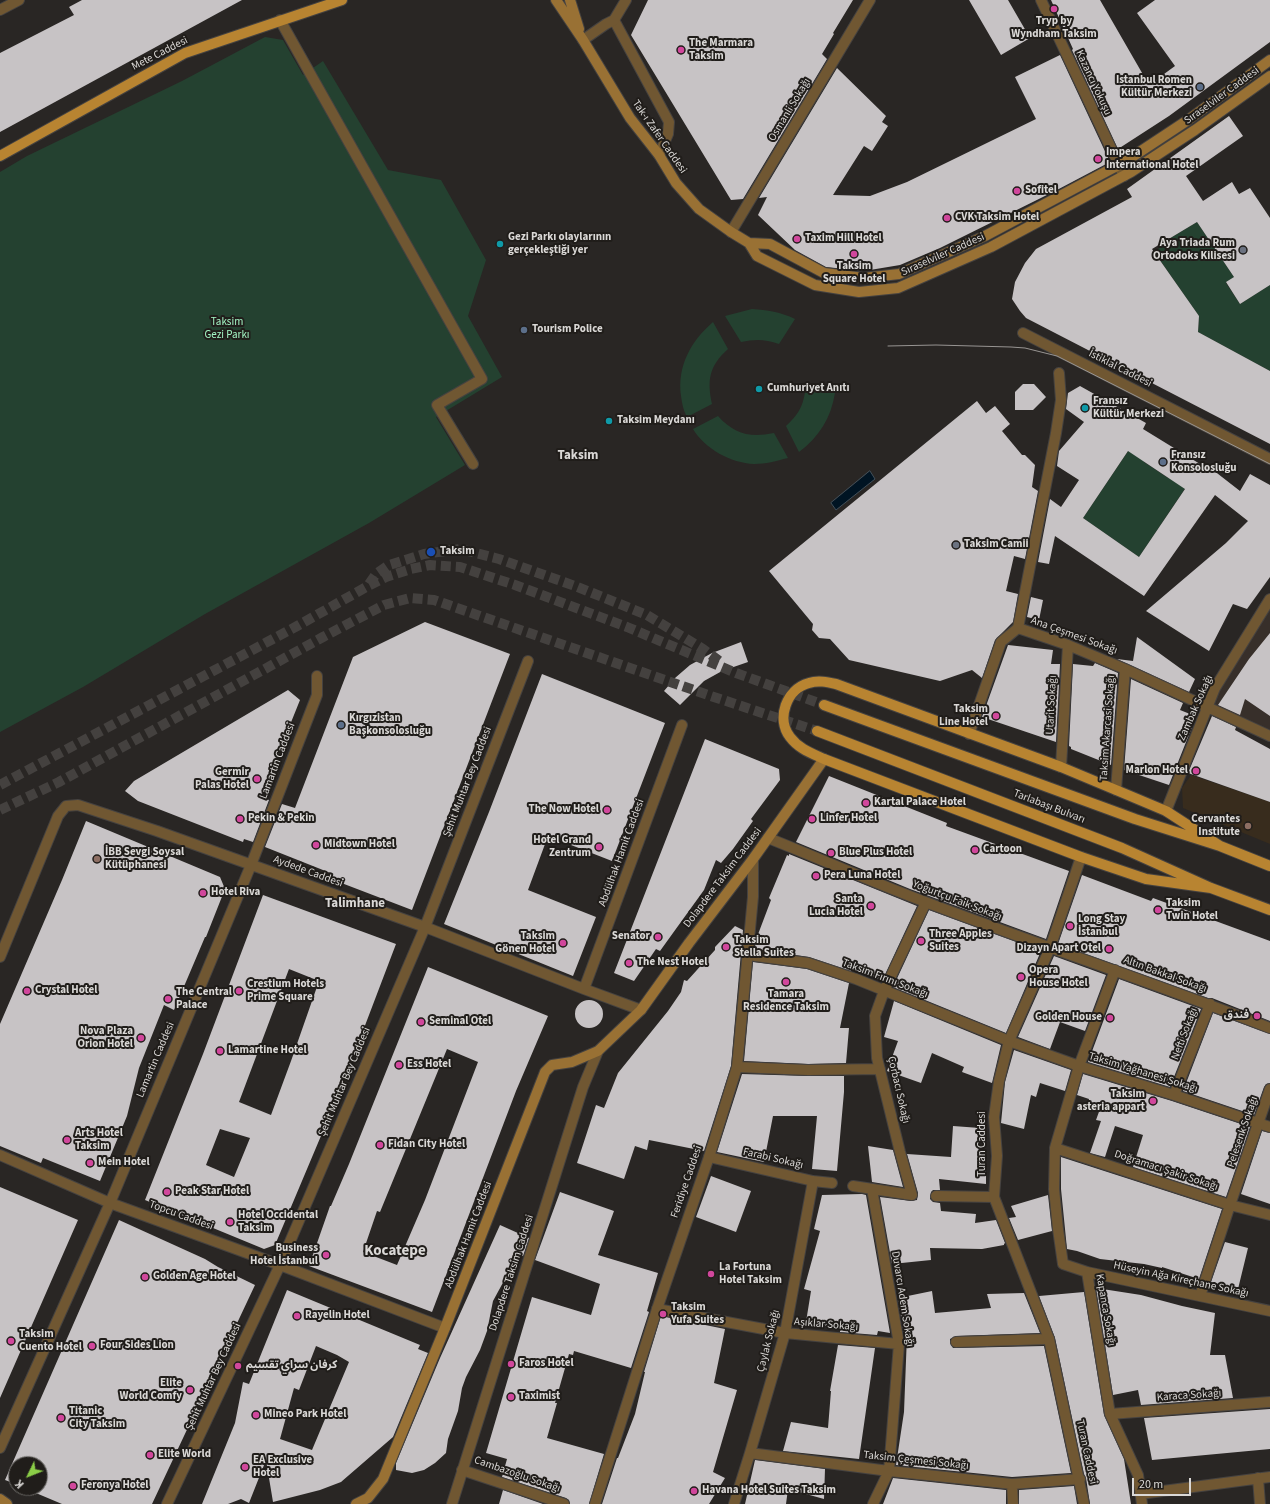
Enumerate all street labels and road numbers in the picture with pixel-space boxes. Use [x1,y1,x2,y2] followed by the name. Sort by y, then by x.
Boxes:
[130,34,190,74] street label: Mete Caddesi
[1072,48,1114,118] street label: Kazancı Yokuşu
[1182,64,1262,128] street label: Sıraselviler Caddesi
[766,76,814,144] street label: Osmanli Sokağı
[629,98,689,176] street label: Tak-ı Zafer Caddesi
[899,231,987,279] street label: Sıraselviler Caddesi
[1086,347,1154,391] street label: İstiklal Caddesi
[1029,614,1119,658] street label: Ana Çeşmesi Sokağı
[1176,673,1216,743] street label: Zambak Sokağı
[1044,675,1060,735] street label: Utarit Sokağı
[1098,675,1118,781] street label: Taksim Akarcasi Sokağı
[257,721,299,801] street label: Lamartin Caddesi
[441,725,495,839] street label: Şehit Muhtar Bey Caddesi
[1011,787,1087,827] street label: Tarlabaşı Bulvarı
[596,797,648,909] street label: Abdülhak Hamit Caddesi
[681,825,765,931] street label: Dolapdere Taksim Caddesi
[271,853,345,891] street label: Aydede Caddesi
[910,878,1004,924] street label: Yoğurtçu Faik Sokağı
[1122,954,1208,996] street label: Altın Bakkal Sokağı
[840,957,930,1001] street label: Taksim Fırını Sokağı
[1169,1006,1201,1062] street label: Nefti Sokağı
[134,1020,178,1100] street label: Lamartin Caddesi
[316,1026,374,1138] street label: Şehit Muhtar Bey Caddesi
[1087,1050,1199,1096] street label: Taksim Yağhanesi Sokağı
[884,1055,912,1125] street label: Çorbacı Sokağı
[1225,1095,1261,1169] street label: Pelesenk Sokağı
[976,1111,990,1177] street label: Turan Caddesi
[668,1144,706,1220] street label: Feridiye Caddesi
[741,1146,805,1172] street label: Farabi Sokağı
[1112,1148,1220,1194] street label: Doğramacı Şakir Sokağı
[443,1180,495,1290] street label: Abdülhak Hamit Caddesi
[147,1198,215,1234] street label: Topcu Caddesi
[487,1213,537,1333] street label: Dolapdere Taksim Caddesi
[888,1250,916,1348] street label: Duvarcı Adem Sokağı
[1112,1259,1250,1301] street label: Hüseyin Ağa Kireçhane Sokağı
[1092,1273,1118,1347] street label: Kapanca Sokağı
[755,1308,783,1374] street label: Çaylak Sokağı
[793,1316,859,1334] street label: Aşıklar Sokağı
[183,1321,245,1433] street label: Şehit Muhtar Bey Caddesi
[1156,1387,1222,1405] street label: Karaca Sokağı
[1073,1419,1099,1485] street label: Turan Caddesi
[863,1449,969,1473] street label: Taksim Çeşmesi Sokağı
[472,1454,562,1496] street label: Cambazoğlu Sokağı

